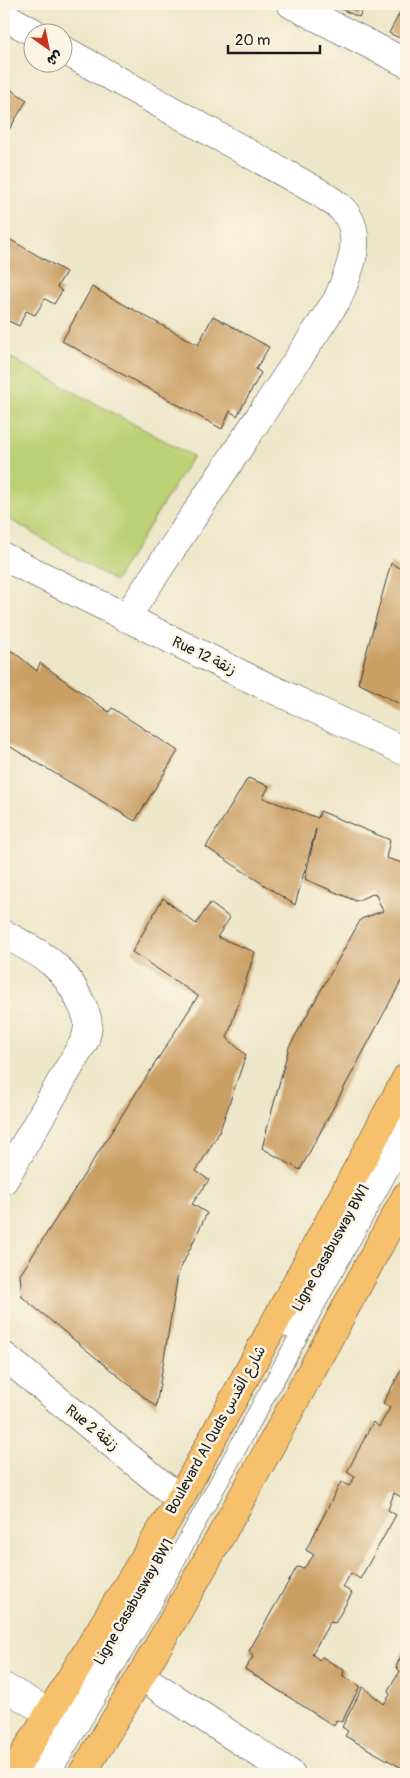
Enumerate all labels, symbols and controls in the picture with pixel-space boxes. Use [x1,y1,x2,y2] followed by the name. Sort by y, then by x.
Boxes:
[22,22,72,72] north arrow
[228,22,320,54] scale bar
[235,31,270,50] text: 20 m
[44,47,66,70] text: ش
[169,632,239,680] street label: Rue 12 زنقة
[288,1181,374,1315] street label: Ligne Casabusway BW1
[162,1342,270,1518] street label: Boulevard Al Quds شارع القدس
[61,1401,123,1455] street label: Rue 2 زنقة
[90,1535,178,1669] street label: Ligne Casabusway BW1

